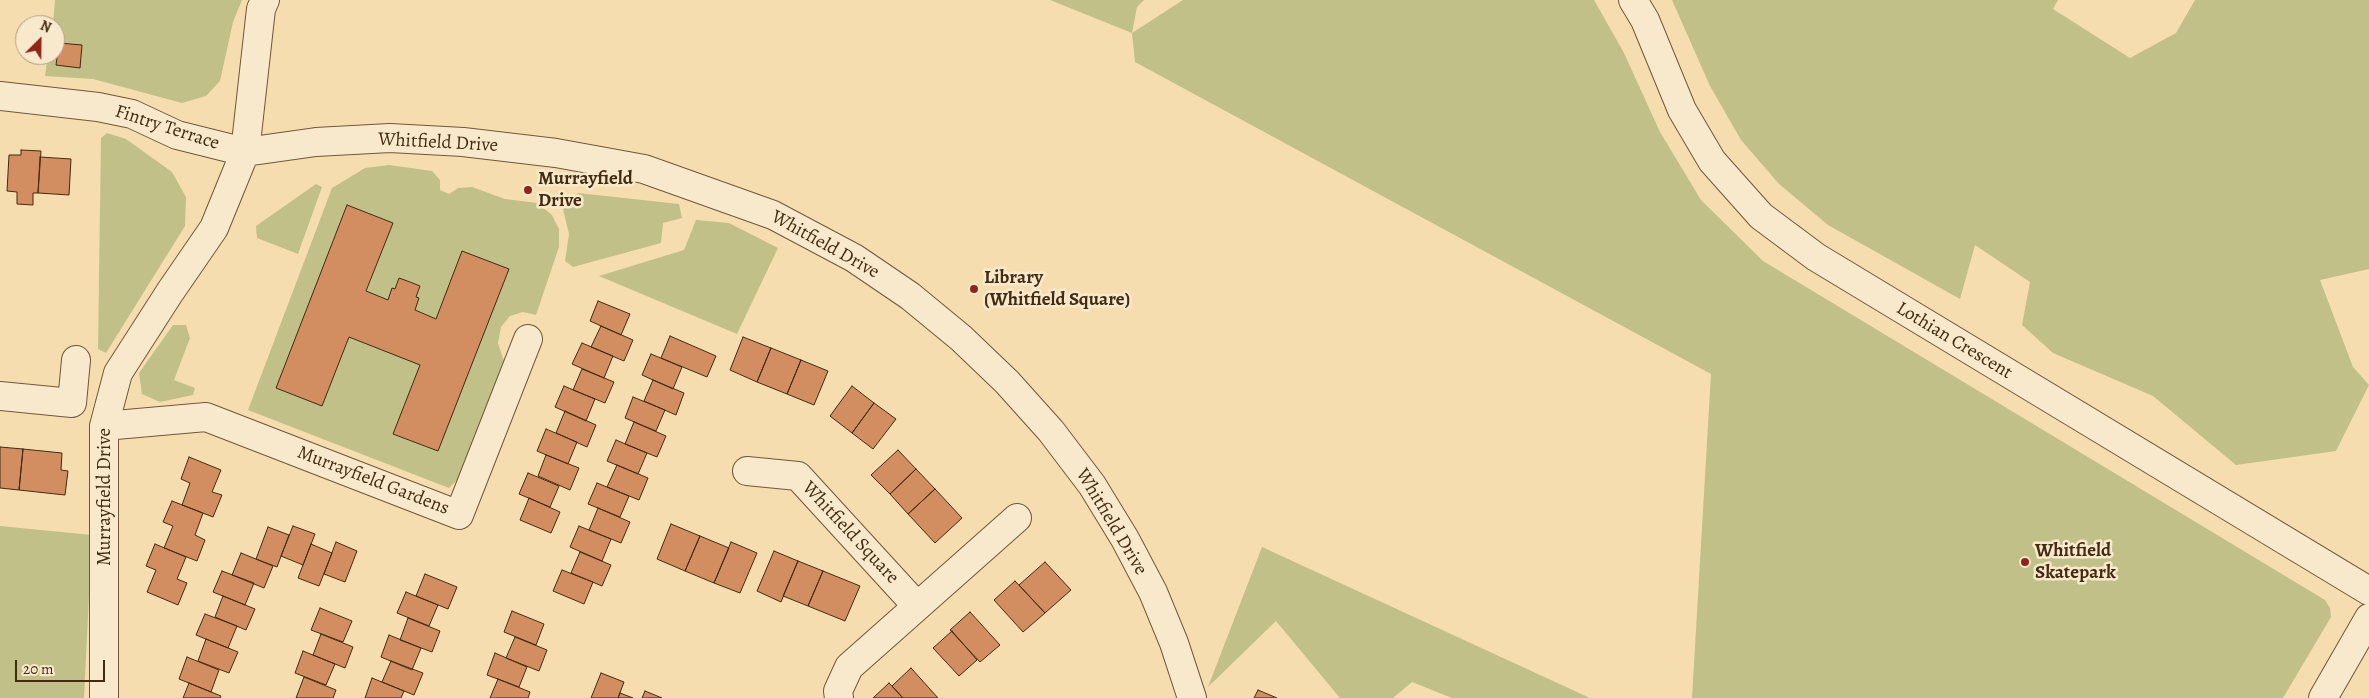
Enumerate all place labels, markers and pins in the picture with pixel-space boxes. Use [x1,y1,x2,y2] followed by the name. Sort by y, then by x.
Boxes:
[538,168,633,212] place label: Murrayfield Drive
[522,184,534,196] marker: Murrayfield Drive
[984,267,1130,311] place label: Library (Whitfield Square)
[968,283,980,295] marker: Library (Whitfield Square)
[2035,540,2116,584] place label: Whitfield Skatepark
[2019,556,2031,568] marker: Whitfield Skatepark

